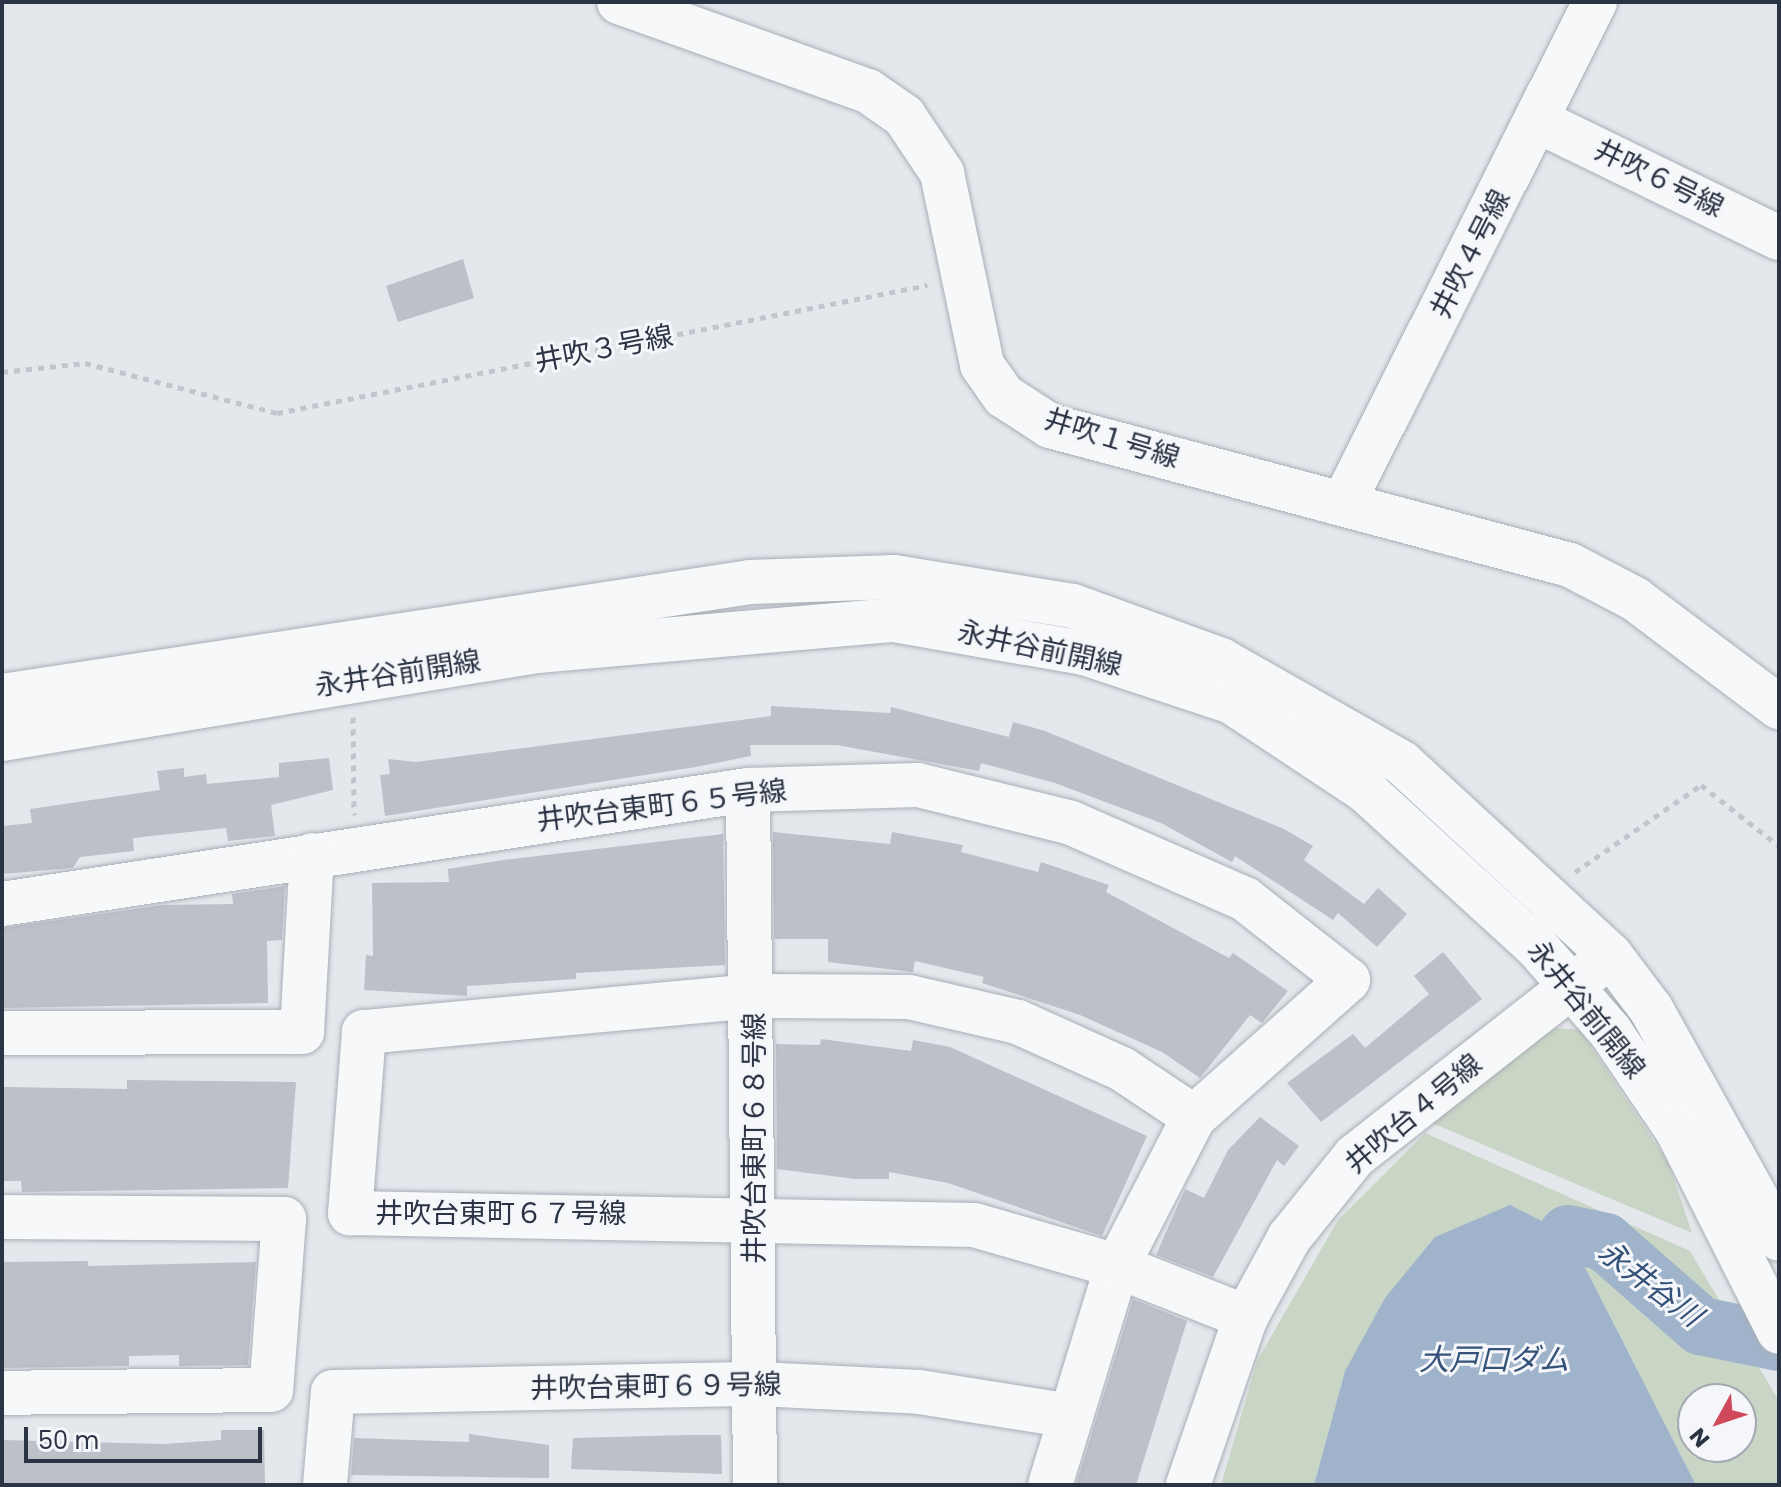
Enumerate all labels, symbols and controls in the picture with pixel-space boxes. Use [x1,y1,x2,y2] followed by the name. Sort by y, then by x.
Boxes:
[1589,133,1729,225] street label: 井吹６号線
[1424,184,1518,324] street label: 井吹４号線
[532,319,676,379] street label: 井吹３号線
[1040,402,1184,476] street label: 井吹１号線
[954,615,1126,683] street label: 永井谷前開線
[312,644,484,704] street label: 永井谷前開線
[535,774,789,838] street label: 井吹台東町６５号線
[1520,934,1652,1086] street label: 永井谷前開線
[738,1012,772,1264] street label: 井吹台東町６８号線
[1339,1047,1489,1181] street label: 井吹台４号線
[375,1197,627,1231] street label: 井吹台東町６７号線
[1591,1234,1709,1334] water label: 永井谷川
[1419,1342,1569,1378] water label: 大戸口ダム
[530,1368,782,1406] street label: 井吹台東町６９号線
[1677,1383,1757,1463] north arrow
[28,1411,266,1461] scale bar
[1683,1421,1717,1454] text: N
[38,1424,99,1457] text: 50 m

